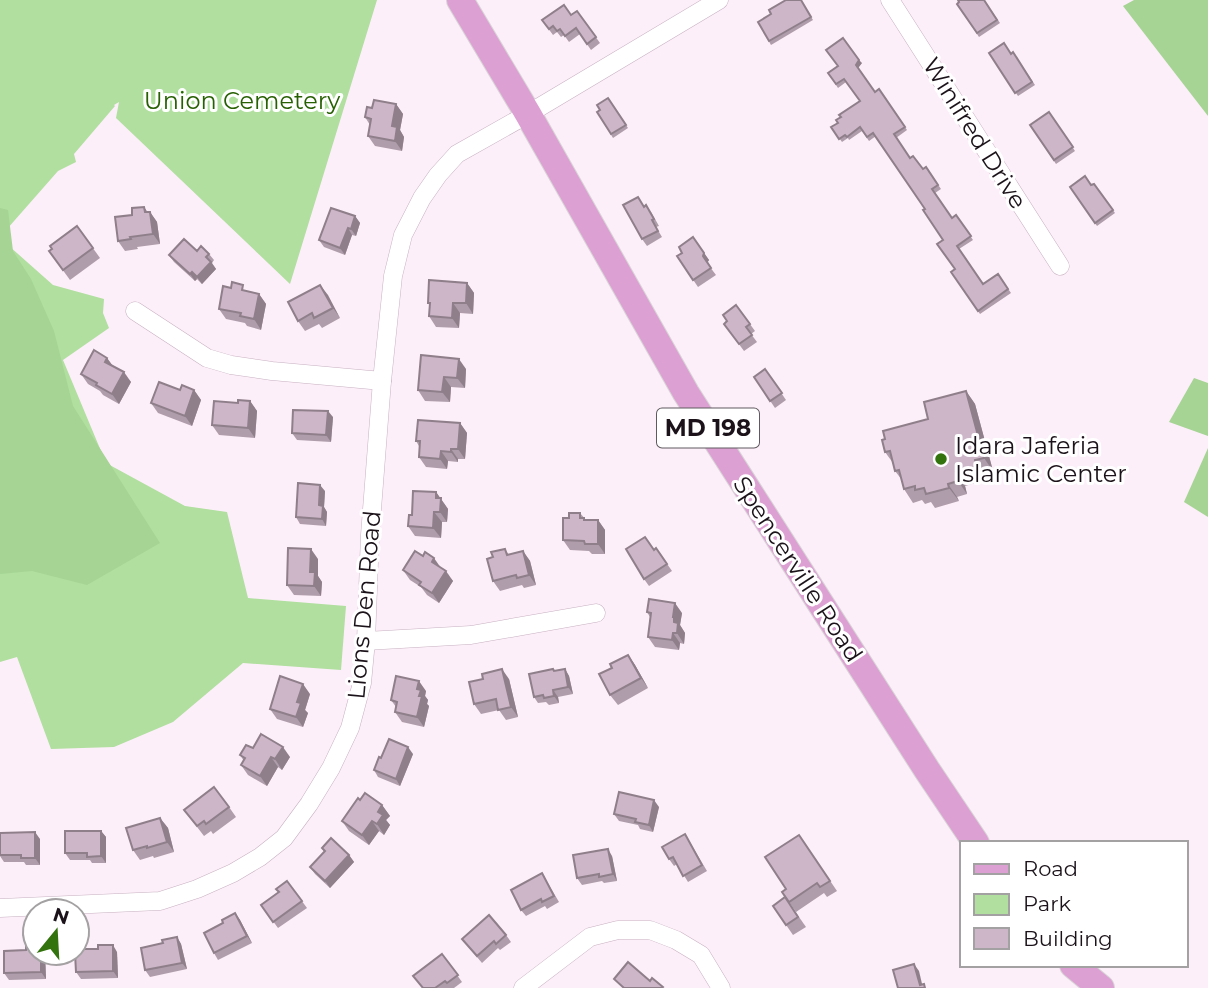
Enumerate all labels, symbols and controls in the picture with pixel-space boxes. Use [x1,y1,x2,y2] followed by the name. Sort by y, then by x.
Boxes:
[917,52,1033,214] street label: Winifred Drive
[144,86,340,115] park label: Union Cemetery
[657,408,759,448] road number: MD 198
[955,431,1127,488] place label: Idara Jaferia Islamic Center
[933,451,949,467] marker: Idara Jaferia Islamic Center
[727,471,869,667] street label: Spencerville Road
[341,509,387,701] street label: Lions Den Road
[960,841,1187,967] legend
[1023,856,1078,881] text: Road
[1023,891,1071,916] text: Park
[21,897,91,967] north arrow
[50,903,72,930] text: N
[1023,926,1113,951] text: Building

